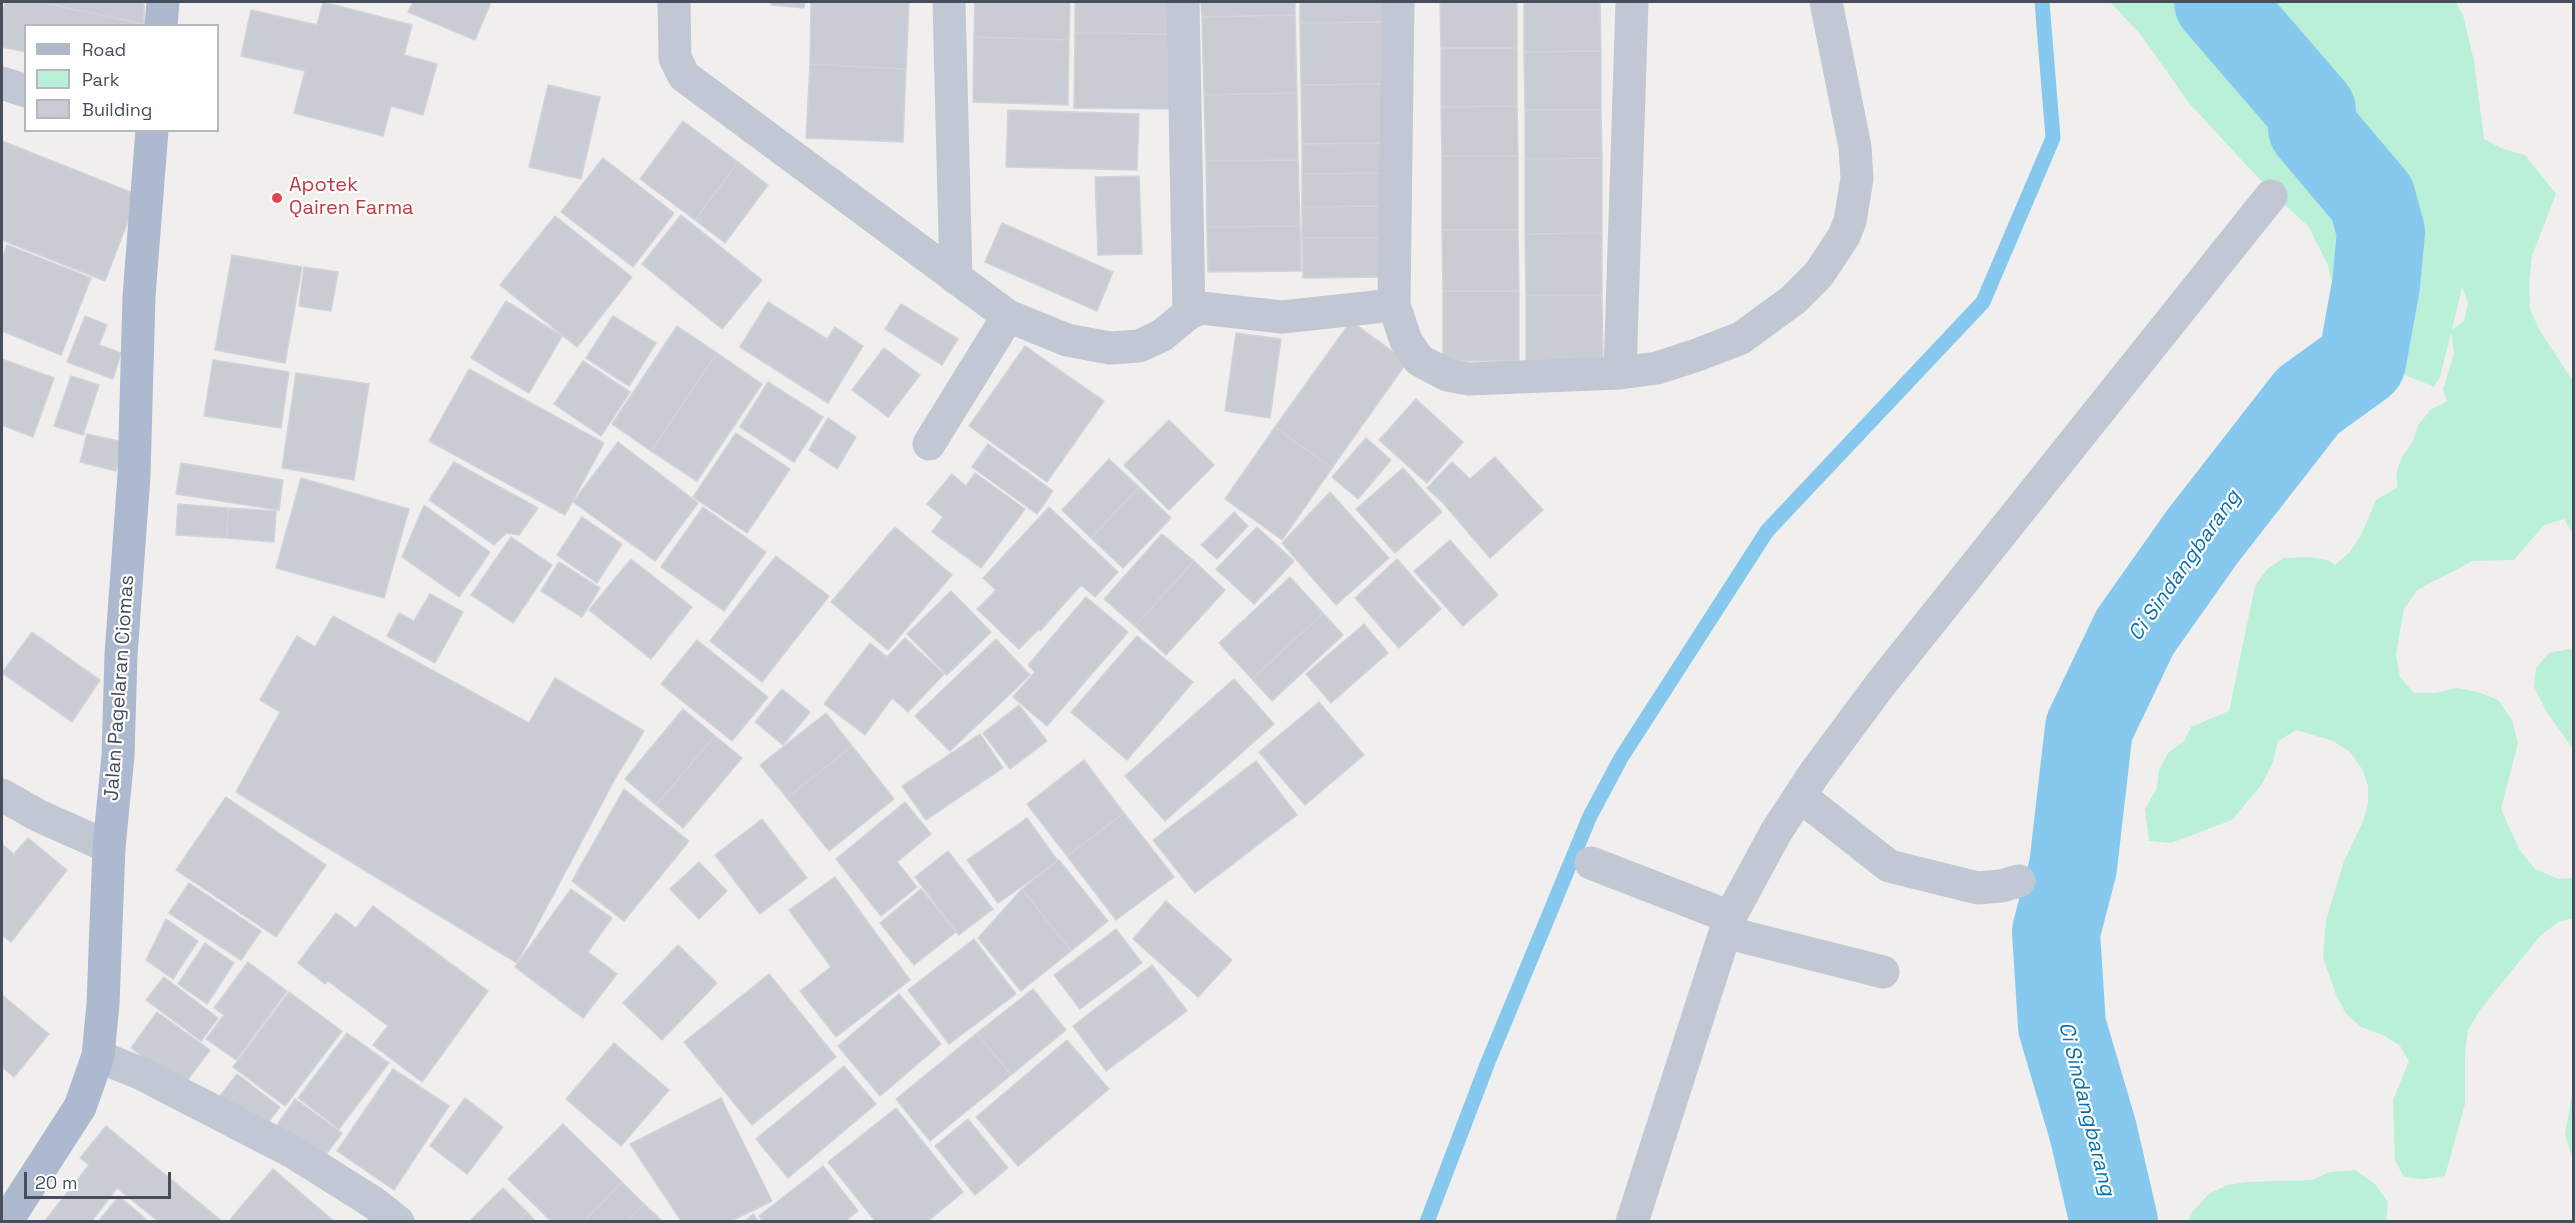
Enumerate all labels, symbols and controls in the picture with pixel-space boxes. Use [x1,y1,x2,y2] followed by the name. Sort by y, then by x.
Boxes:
[24,24,219,132] legend
[82,38,126,61] text: Road
[82,68,119,91] text: Park
[82,98,152,121] text: Building
[289,174,414,221] place label: Apotek Qairen Farma
[270,191,284,205] marker: Apotek Qairen Farma
[2123,486,2247,646] water label: Ci Sindangbarang
[100,574,140,802] street label: Jalan Pagelaran Ciomas
[2052,1019,2120,1199] water label: Ci Sindangbarang
[27,1160,174,1198] scale bar
[35,1171,78,1194] text: 20 m

